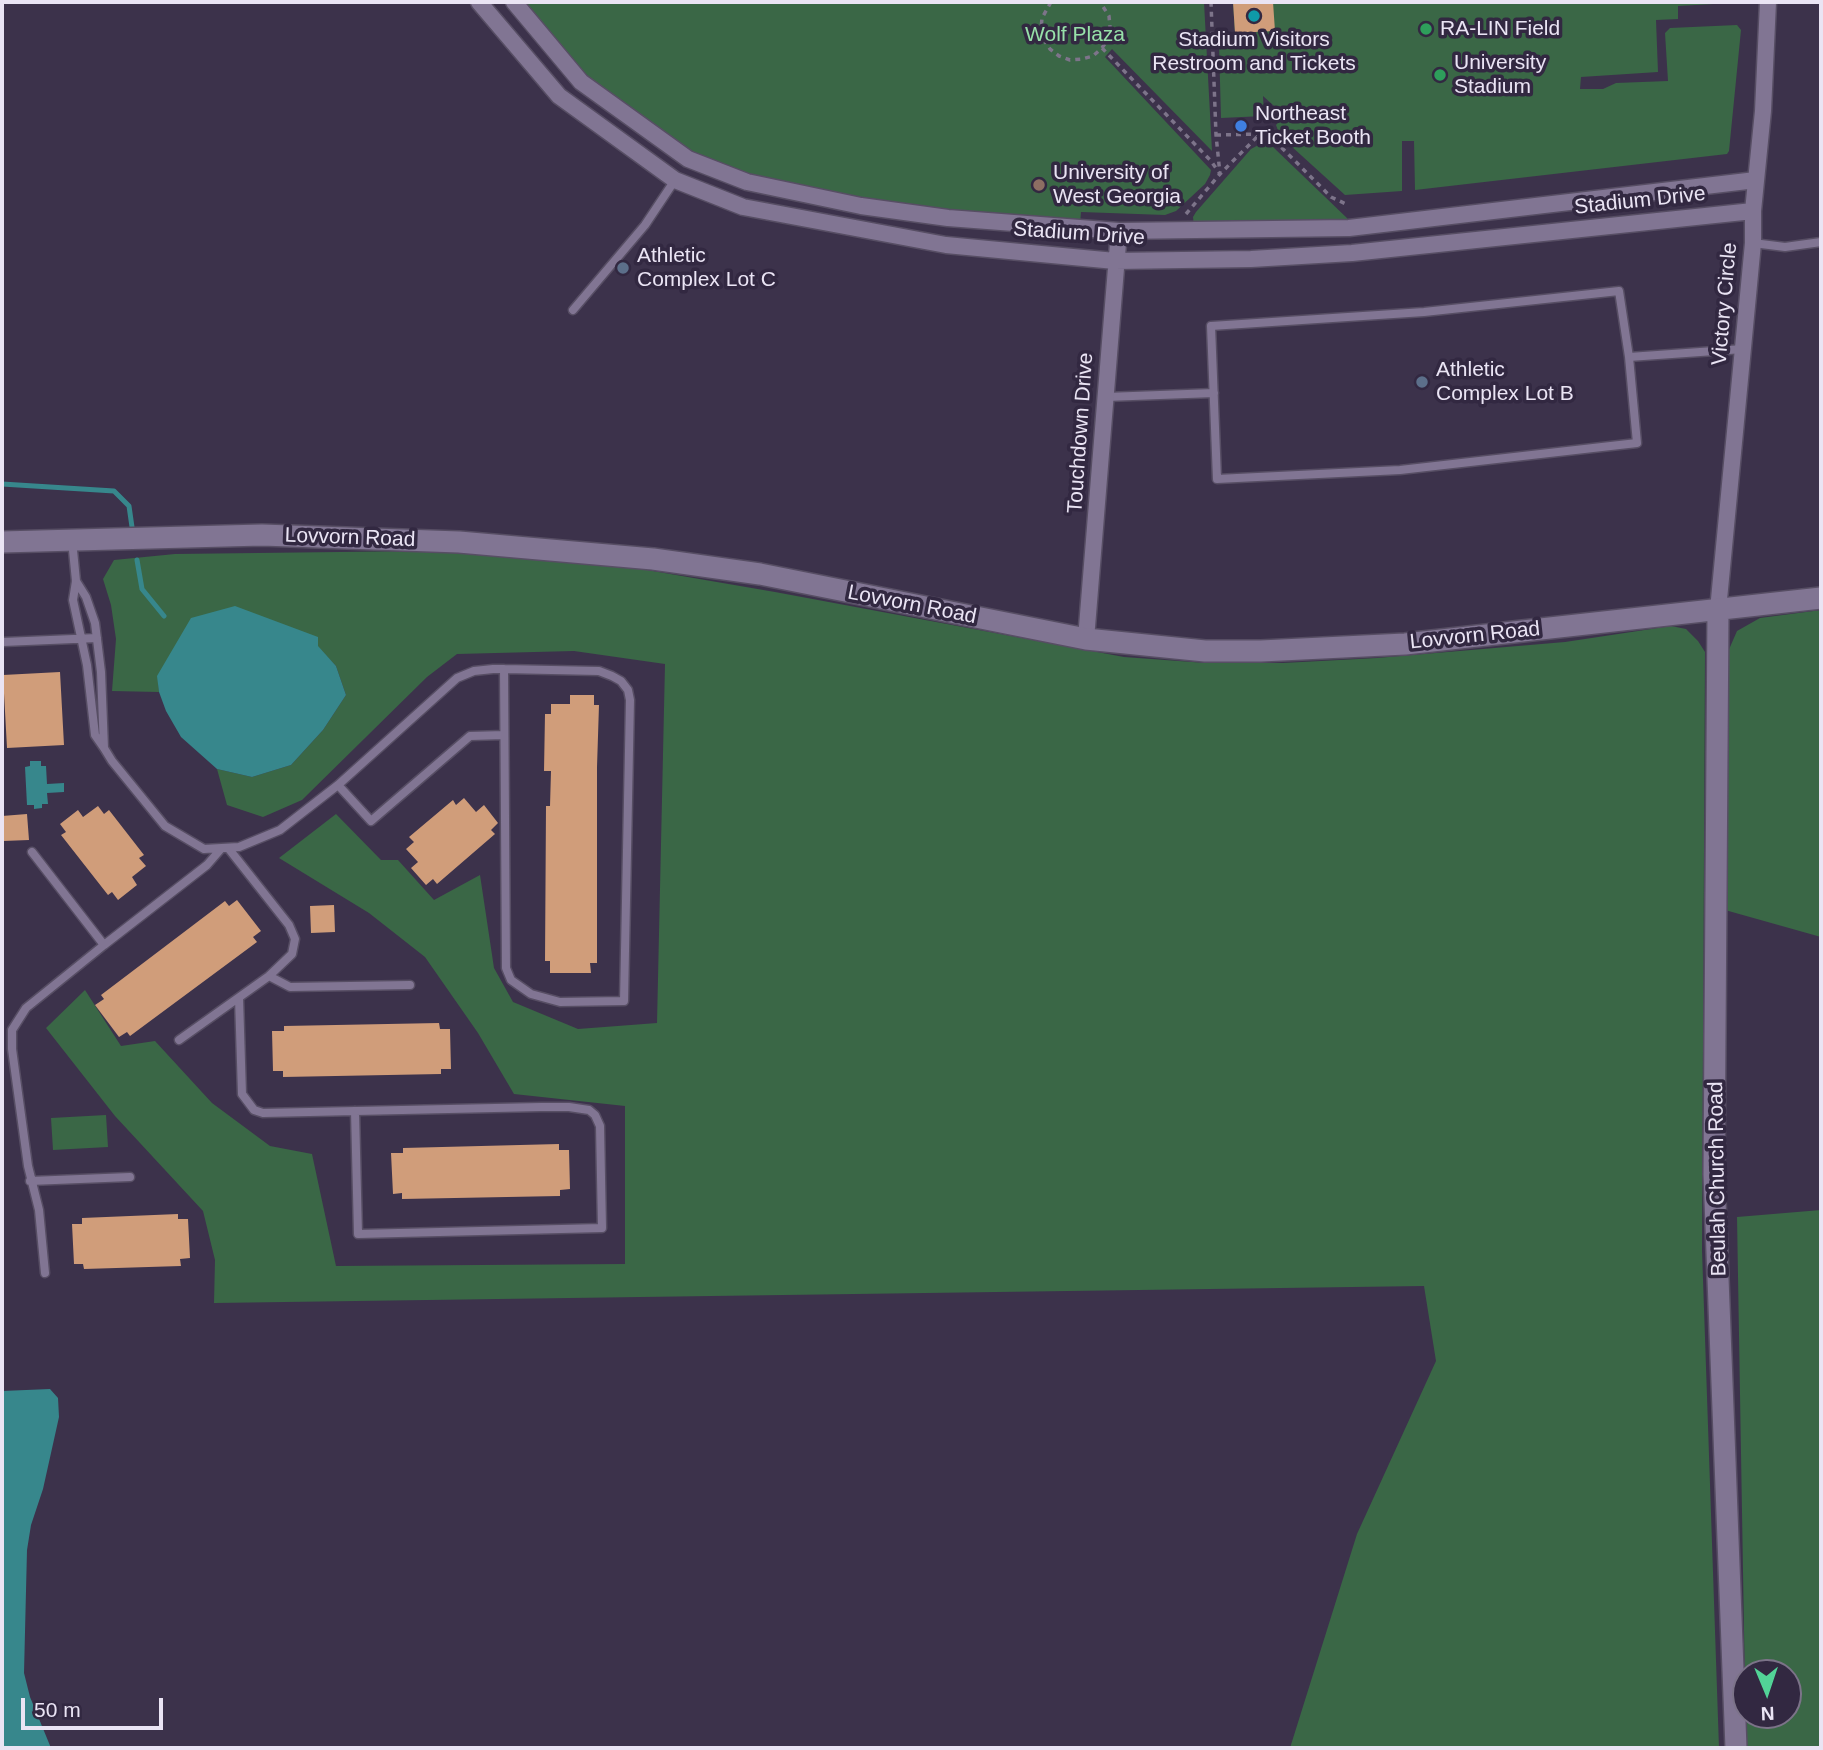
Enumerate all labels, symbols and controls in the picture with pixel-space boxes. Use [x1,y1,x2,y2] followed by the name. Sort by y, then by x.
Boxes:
[1246,8,1262,24] marker: Stadium Visitors Restroom and Tickets
[1440,16,1560,42] place label: RA-LIN Field
[1418,21,1434,37] marker: RA-LIN Field
[1025,22,1125,48] park label: Wolf Plaza
[1152,27,1356,77] place label: Stadium Visitors Restroom and Tickets
[1454,50,1546,100] place label: University Stadium
[1432,67,1448,83] marker: University Stadium
[1255,101,1371,151] place label: Northeast Ticket Booth
[1233,118,1249,134] marker: Northeast Ticket Booth
[1053,160,1181,210] place label: University of West Georgia
[1031,177,1047,193] marker: University of West Georgia
[1573,182,1707,220] street label: Stadium Drive
[1012,217,1146,251] street label: Stadium Drive
[1707,241,1743,367] street label: Victory Circle
[637,243,776,293] place label: Athletic Complex Lot C
[615,260,631,276] marker: Athletic Complex Lot C
[1063,352,1099,514] street label: Touchdown Drive
[1436,357,1574,407] place label: Athletic Complex Lot B
[1414,374,1430,390] marker: Athletic Complex Lot B
[284,523,416,553] street label: Lovvorn Road
[845,580,979,630] street label: Lovvorn Road
[1409,617,1541,655] street label: Lovvorn Road
[1704,1081,1732,1277] street label: Beulah Church Road
[1732,1659,1802,1729] north arrow
[24,1684,166,1728] scale bar
[34,1698,81,1721] text: 50 m
[1760,1703,1775,1724] text: N

